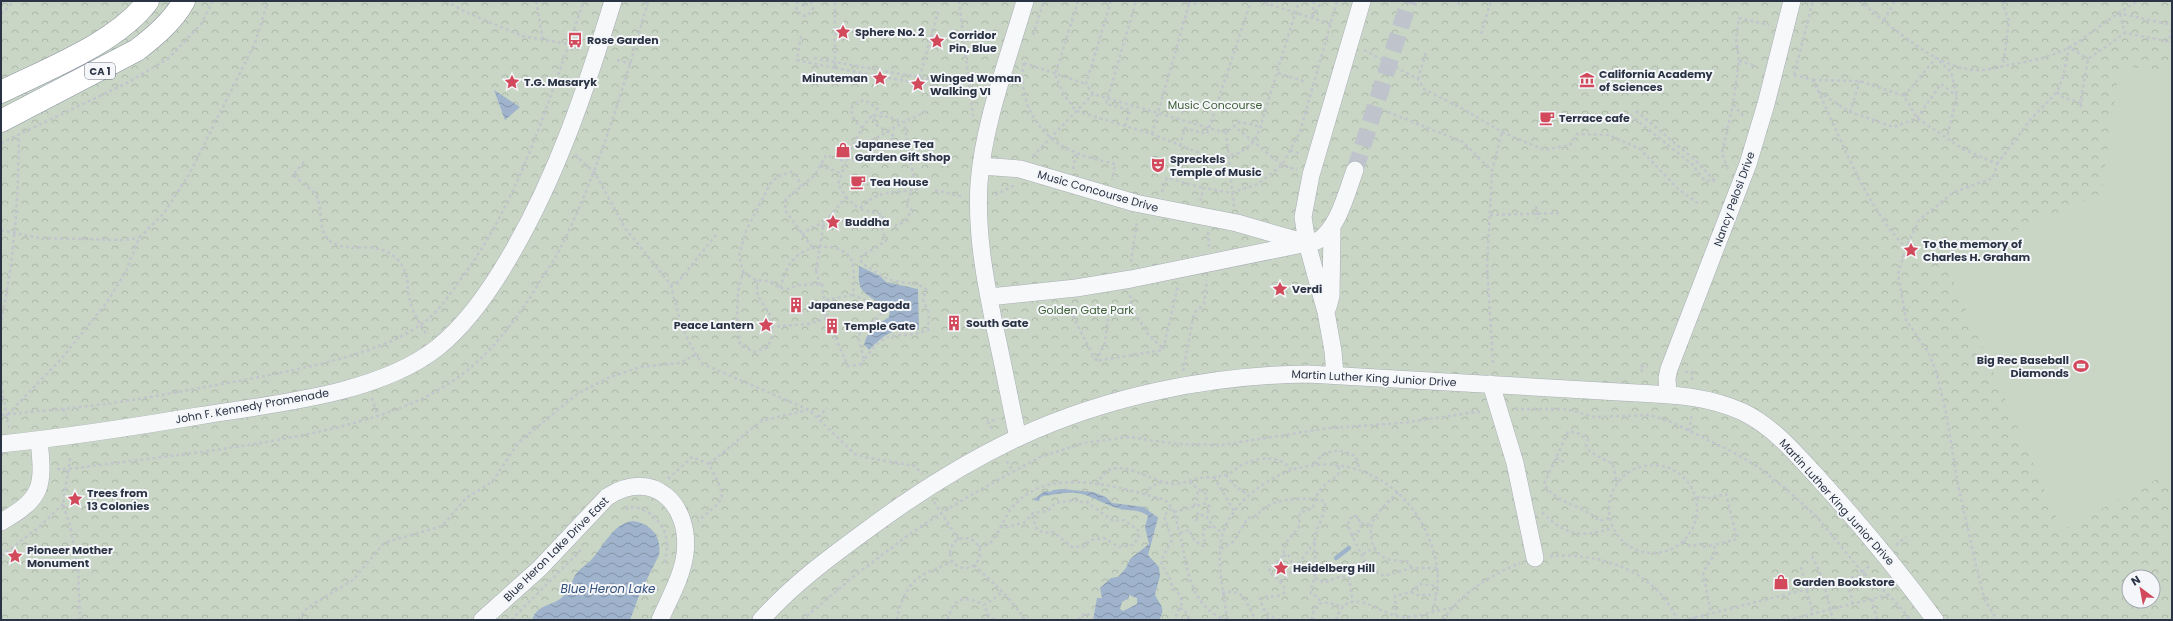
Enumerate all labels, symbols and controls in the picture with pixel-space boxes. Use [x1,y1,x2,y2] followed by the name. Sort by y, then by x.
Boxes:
[834,23,852,41] place icon: Sphere No. 2
[855,24,924,40] place label: Sphere No. 2
[949,27,997,56] place label: Corridor Pin, Blue
[566,31,584,49] bus stop icon: Rose Garden
[587,32,659,48] place label: Rose Garden
[928,32,946,50] place icon: Corridor Pin, Blue
[85,63,115,79] road number: CA 1
[1599,66,1713,95] place label: California Academy of Sciences
[871,69,889,87] place icon: Minuteman
[802,70,868,86] place label: Minuteman
[930,70,1021,99] place label: Winged Woman Walking VI
[1578,71,1596,89] museum icon: California Academy of Sciences
[503,73,521,91] place icon: T.G. Masaryk
[524,74,597,90] place label: T.G. Masaryk
[909,75,927,93] place icon: Winged Woman Walking VI
[1168,97,1262,113] park label: Music Concourse
[1538,109,1556,127] cafe icon: Terrace cafe
[1559,110,1630,126] place label: Terrace cafe
[855,136,951,165] place label: Japanese Tea Garden Gift Shop
[834,141,852,159] shop icon: Japanese Tea Garden Gift Shop
[1709,149,1759,249] street label: Nancy Pelosi Drive
[1170,151,1262,180] place label: Spreckels Temple of Music
[1149,156,1167,174] theatre icon: Spreckels Temple of Music
[1036,166,1160,216] street label: Music Concourse Drive
[849,173,867,191] cafe icon: Tea House
[870,174,929,190] place label: Tea House
[824,213,842,231] place icon: Buddha
[845,214,889,230] place label: Buddha
[1923,236,2030,265] place label: To the memory of Charles H. Graham
[1902,241,1920,259] place icon: To the memory of Charles H. Graham
[1271,280,1289,298] place icon: Verdi
[1292,281,1322,297] place label: Verdi
[787,296,805,314] building icon: Japanese Pagoda
[808,297,910,313] place label: Japanese Pagoda
[1038,302,1134,318] park label: Golden Gate Park
[945,314,963,332] building icon: South Gate
[966,315,1029,331] place label: South Gate
[757,316,775,334] place icon: Peace Lantern
[674,317,754,333] place label: Peace Lantern
[823,317,841,335] building icon: Temple Gate
[844,318,916,334] place label: Temple Gate
[1977,352,2069,381] place label: Big Rec Baseball Diamonds
[2072,357,2090,375] sports icon: Big Rec Baseball Diamonds
[1291,366,1457,390] street label: Martin Luther King Junior Drive
[174,385,330,427] street label: John F. Kennedy Promenade
[1776,435,1898,569] street label: Martin Luther King Junior Drive
[87,485,149,514] place label: Trees from 13 Colonies
[66,490,84,508] place icon: Trees from 13 Colonies
[501,494,611,604] street label: Blue Heron Lake Drive East
[27,542,113,571] place label: Pioneer Mother Monument
[6,547,24,565] place icon: Pioneer Mother Monument
[1272,559,1290,577] place icon: Heidelberg Hill
[1293,560,1375,576] place label: Heidelberg Hill
[2121,569,2161,609] north arrow
[2128,572,2143,589] text: N
[1772,573,1790,591] shop icon: Garden Bookstore
[1793,574,1895,590] place label: Garden Bookstore
[560,581,656,595] water label: Blue Heron Lake

